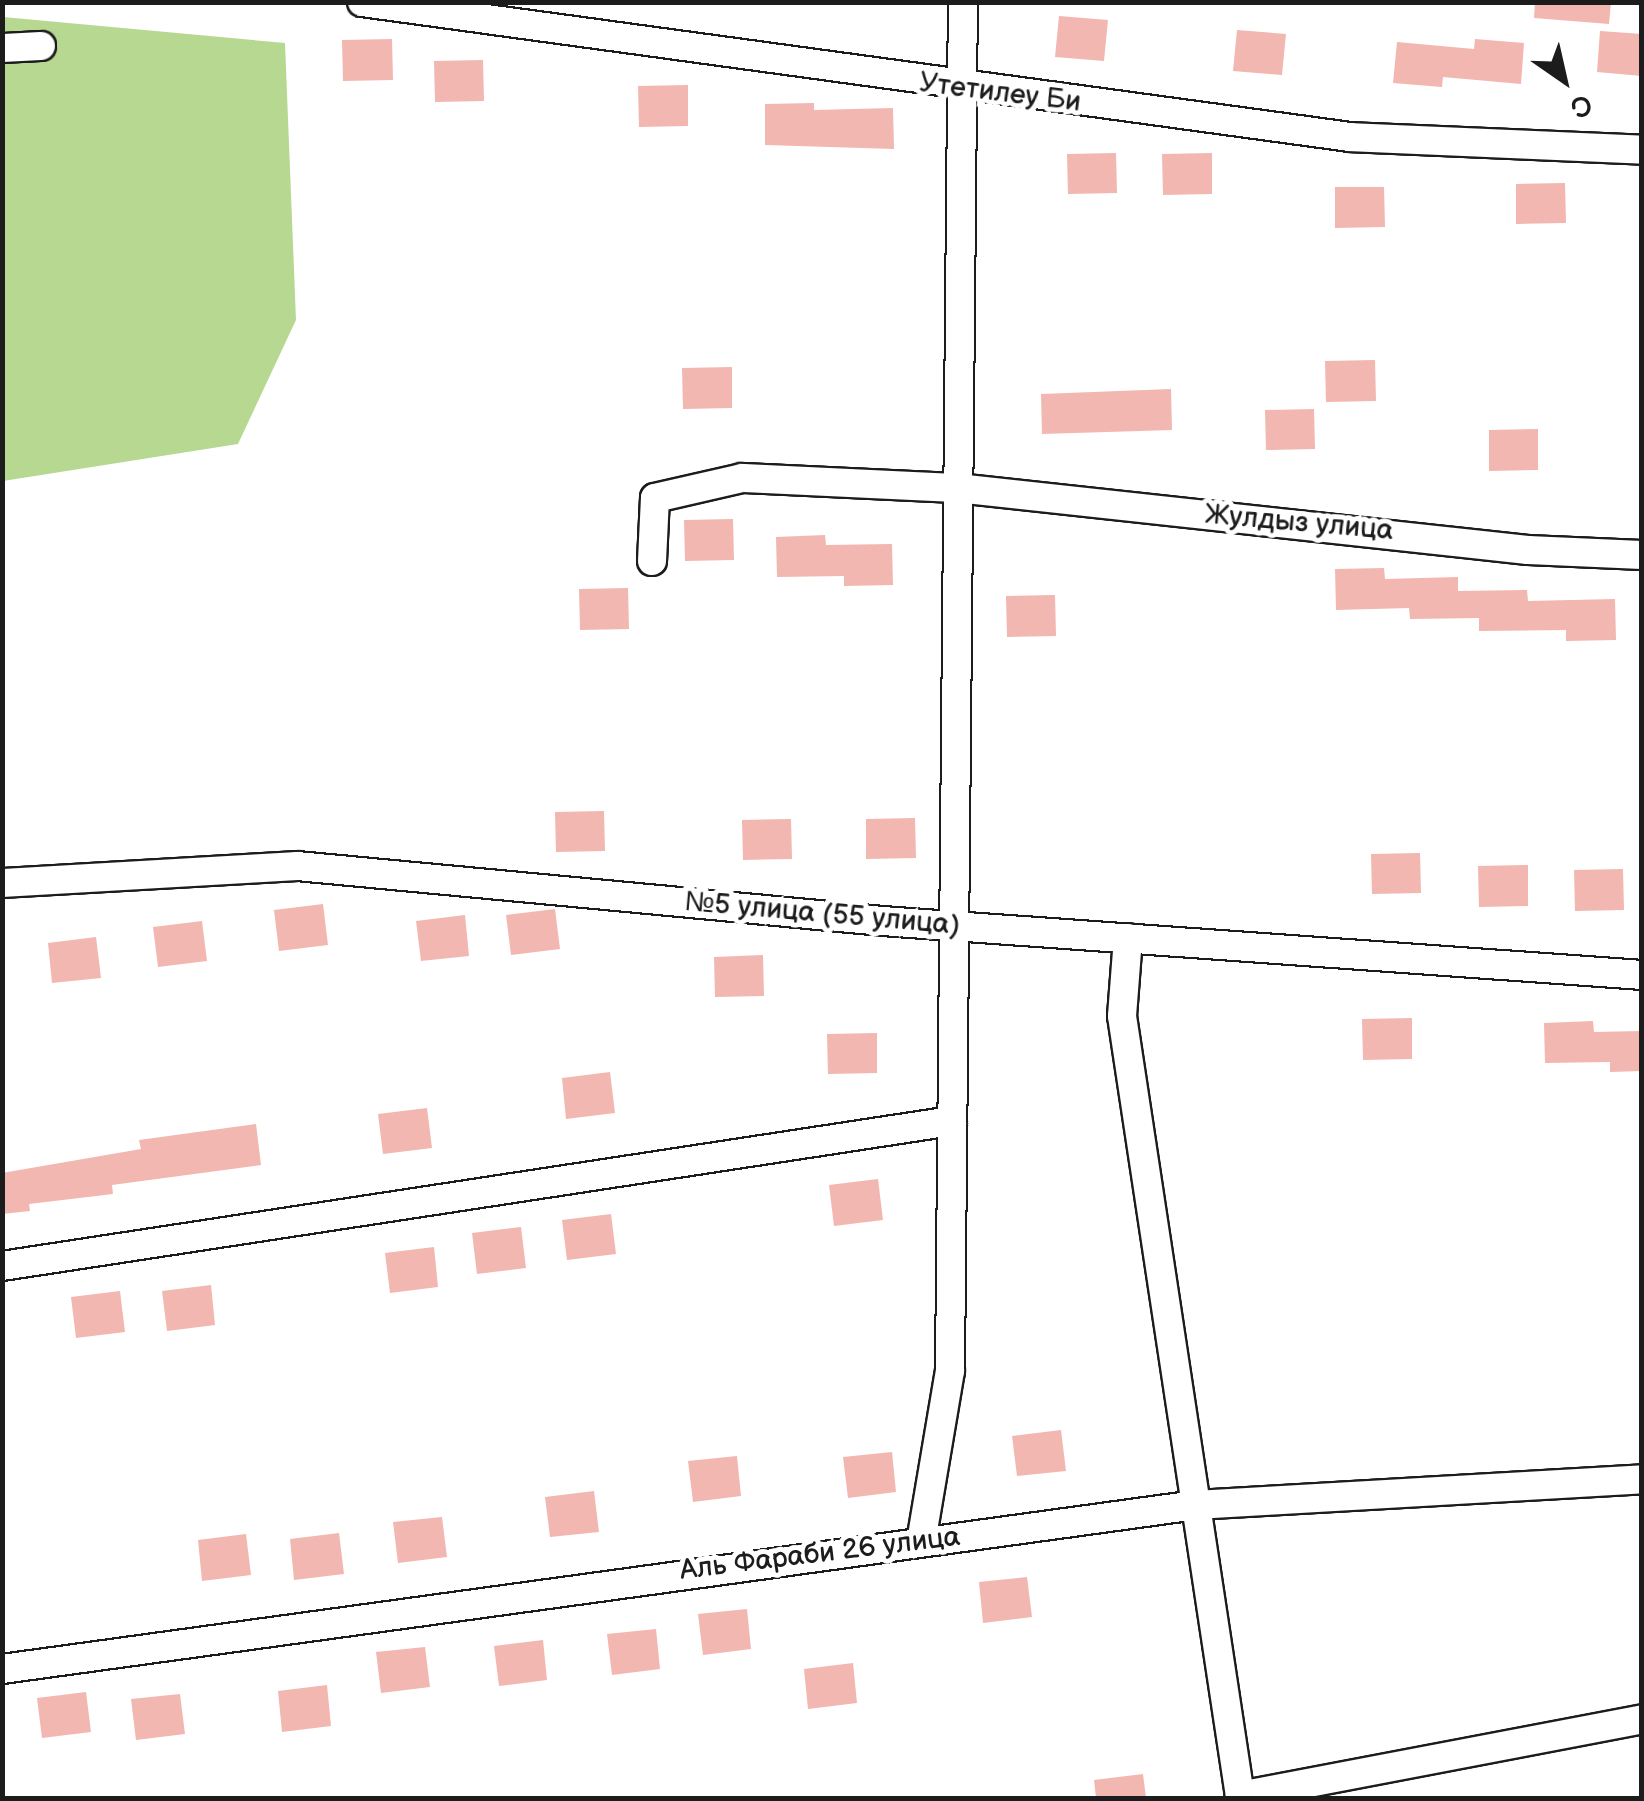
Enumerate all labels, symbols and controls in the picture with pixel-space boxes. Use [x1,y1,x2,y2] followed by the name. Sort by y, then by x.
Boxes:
[1514,30,1614,130] north arrow
[917,66,1083,120] street label: Утетилеу Би
[1564,86,1598,124] text: С
[1203,498,1395,548] street label: Жулдыз улица
[683,885,961,943] street label: №5 улица (55 улица)
[678,1520,962,1588] street label: Аль Фараби 26 улица

